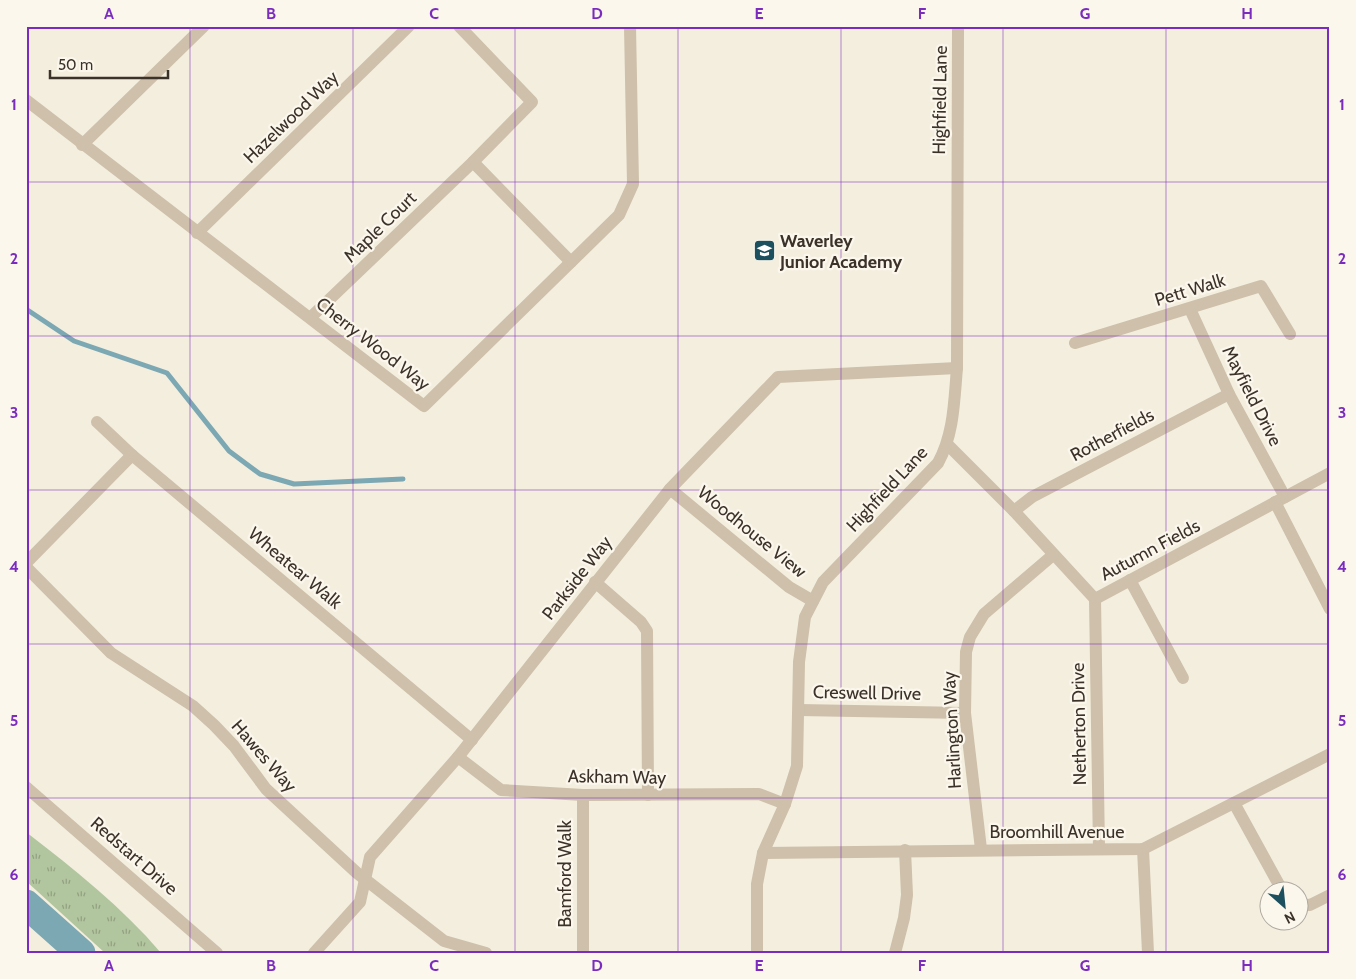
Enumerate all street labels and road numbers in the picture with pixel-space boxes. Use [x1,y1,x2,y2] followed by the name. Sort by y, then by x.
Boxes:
[928,45,952,155] street label: Highfield Lane
[239,66,343,168] street label: Hazelwood Way
[339,187,421,267] street label: Maple Court
[1152,269,1229,311] street label: Pett Walk
[312,293,434,395] street label: Cherry Wood Way
[1217,342,1287,450] street label: Mayfield Drive
[1066,404,1158,466] street label: Rotherfields
[842,442,932,536] street label: Highfield Lane
[693,481,811,583] street label: Woodhouse View
[1096,515,1204,585] street label: Autumn Fields
[244,523,347,614] street label: Wheatear Walk
[537,532,617,624] street label: Parkside Way
[1067,662,1091,786] street label: Netherton Drive
[938,671,966,789] street label: Harlington Way
[813,681,921,705] street label: Creswell Drive
[227,715,301,797] street label: Hawes Way
[568,765,666,789] street label: Askham Way
[86,812,182,900] street label: Redstart Drive
[554,819,576,928] street label: Bamford Walk
[990,821,1124,843] street label: Broomhill Avenue

